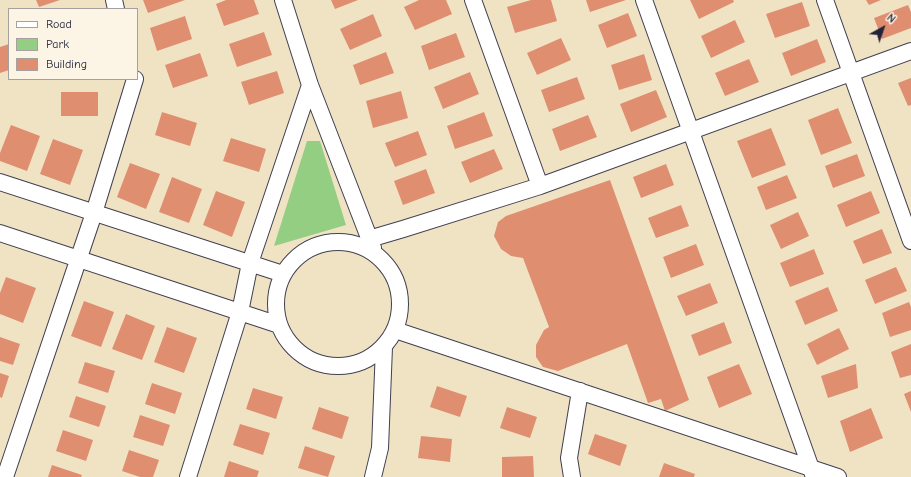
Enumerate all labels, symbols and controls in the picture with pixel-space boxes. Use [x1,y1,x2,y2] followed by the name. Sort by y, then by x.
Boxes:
[8,8,138,80] legend
[863,8,903,48] north arrow
[884,11,898,26] text: N
[46,17,72,31] text: Road
[46,37,69,51] text: Park
[46,57,87,71] text: Building

